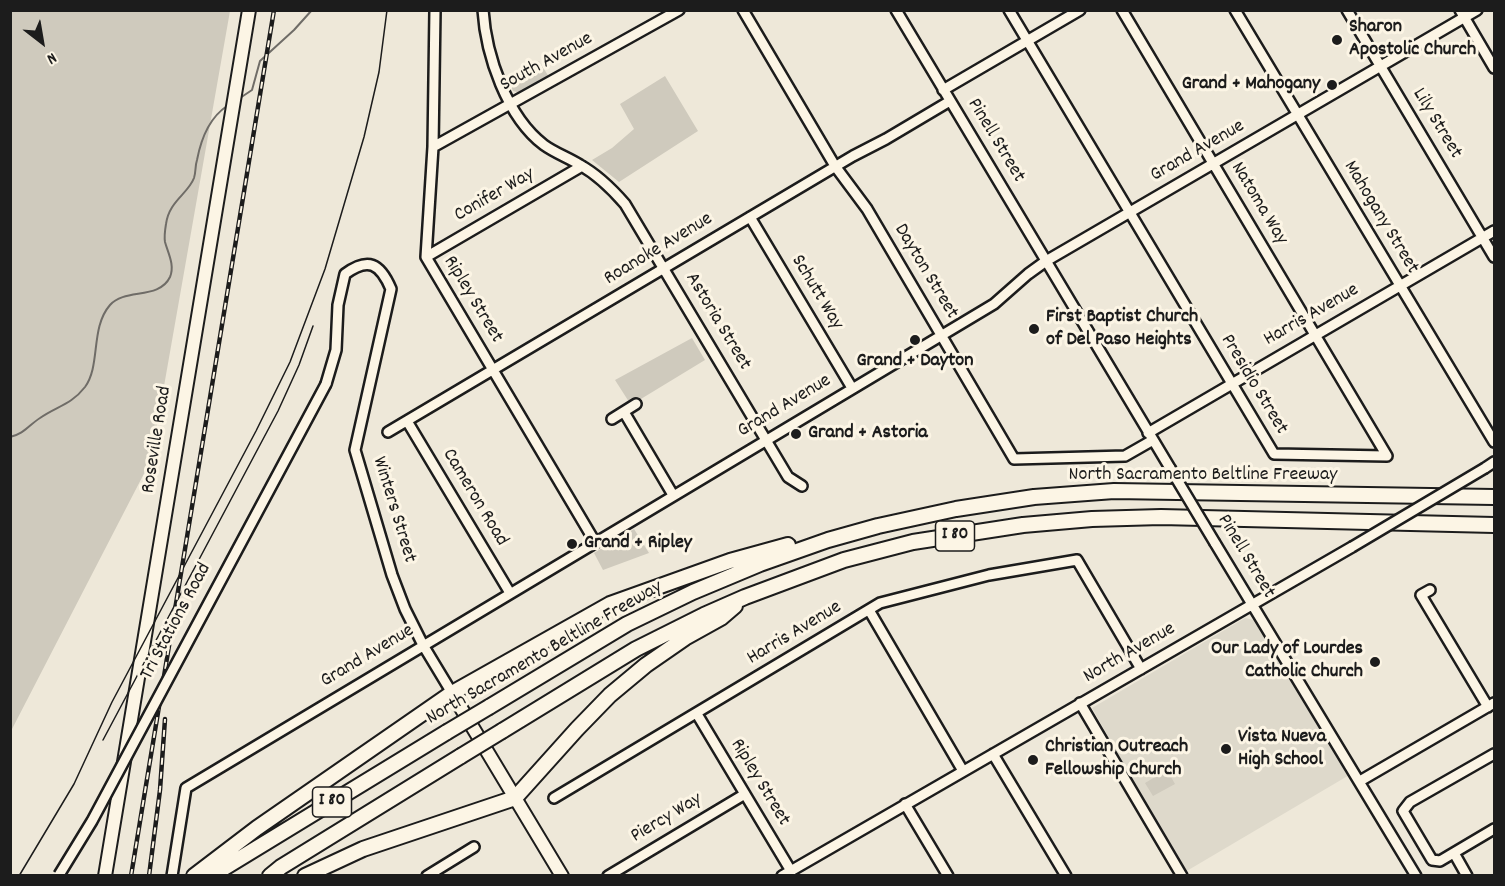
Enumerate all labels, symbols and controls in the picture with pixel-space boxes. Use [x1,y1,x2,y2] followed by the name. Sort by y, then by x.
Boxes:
[12,12,72,72] north arrow
[1349,16,1476,63] place label: Sharon Apostolic Church
[496,28,598,98] street label: South Avenue
[1330,33,1344,47] marker: Sharon Apostolic Church
[42,46,61,70] text: N
[1182,73,1320,97] place label: Grand + Mahogany
[1325,78,1339,92] marker: Grand + Mahogany
[1406,84,1466,164] street label: Lily Street
[961,95,1029,187] street label: Pinell Street
[1147,115,1249,189] street label: Grand Avenue
[1337,157,1423,279] street label: Mahogany Street
[1224,158,1292,250] street label: Natoma Way
[451,163,539,229] street label: Conifer Way
[600,208,718,292] street label: Roanoke Avenue
[887,220,963,324] street label: Dayton Street
[784,251,848,335] street label: Schutt Way
[437,252,507,348] street label: Ripley Street
[679,269,755,375] street label: Astoria Street
[1260,279,1364,353] street label: Harris Avenue
[1046,306,1198,353] place label: First Baptist Church of Del Paso Heights
[1027,322,1041,336] marker: First Baptist Church of Del Paso Heights
[1214,331,1292,439] street label: Presidio Street
[908,333,922,347] marker: Grand + Dayton
[857,350,973,374] place label: Grand + Dayton
[734,370,836,444] street label: Grand Avenue
[138,385,178,495] street label: Roseville Road
[808,422,928,446] place label: Grand + Astoria
[789,427,803,441] marker: Grand + Astoria
[436,445,512,551] street label: Cameron Road
[366,454,420,566] street label: Winters Street
[1069,464,1337,488] street label: North Sacramento Beltline Freeway
[1211,511,1279,603] street label: Pinell Street
[936,521,974,551] road number: I 80
[584,532,692,556] place label: Grand + Ripley
[565,537,579,551] marker: Grand + Ripley
[136,559,218,685] street label: Tri Stations Road
[423,576,667,732] street label: North Sacramento Beltline Freeway
[743,596,847,672] street label: Harris Avenue
[1080,618,1180,690] street label: North Avenue
[317,620,419,694] street label: Grand Avenue
[1211,638,1363,685] place label: Our Lady of Lourdes Catholic Church
[1368,655,1382,669] marker: Our Lady of Lourdes Catholic Church
[1238,726,1326,773] place label: Vista Nueva High School
[724,735,794,831] street label: Ripley Street
[1045,736,1188,783] place label: Christian Outreach Fellowship Church
[1219,742,1233,756] marker: Vista Nueva High School
[1026,753,1040,767] marker: Christian Outreach Fellowship Church
[312,787,352,817] road number: I 80
[627,788,707,850] street label: Piercy Way

